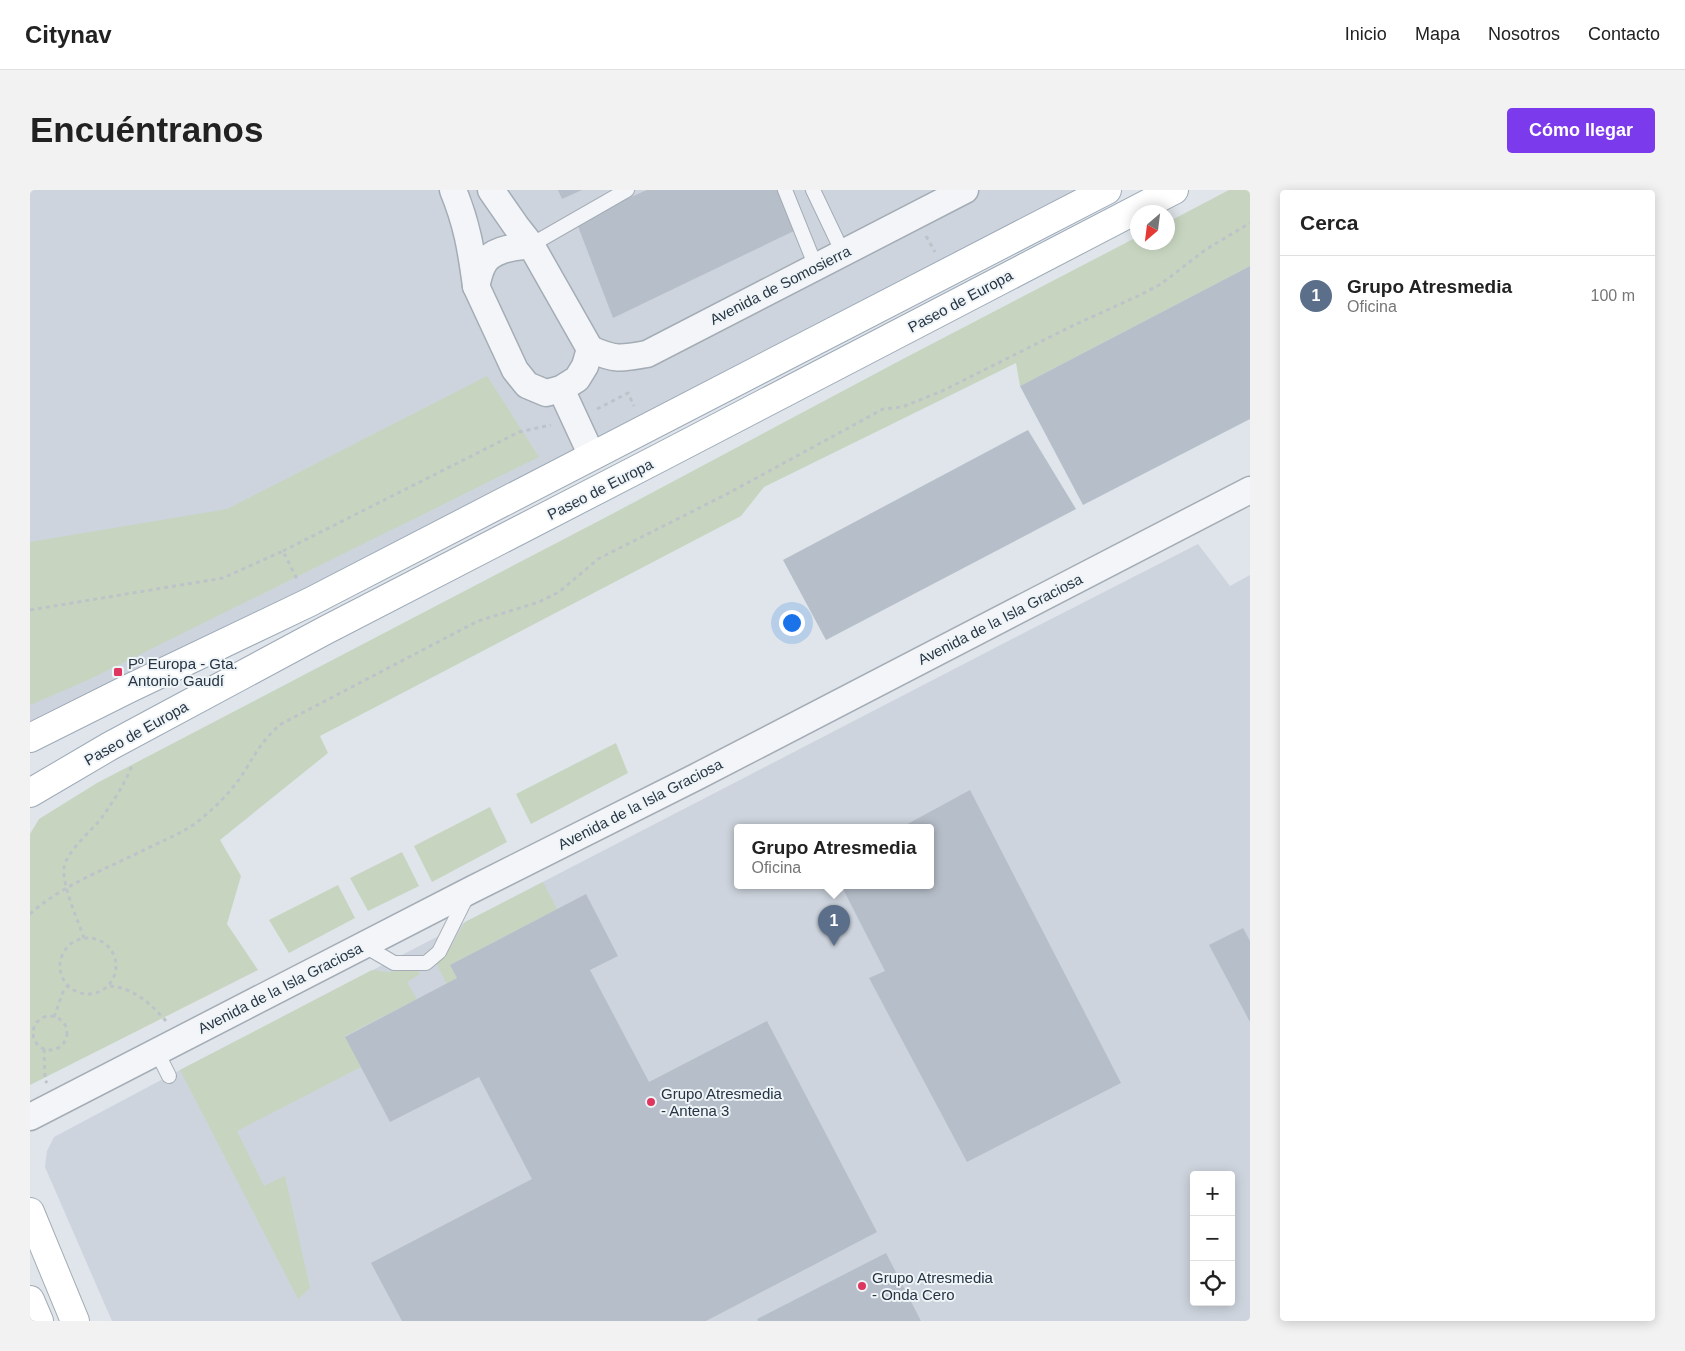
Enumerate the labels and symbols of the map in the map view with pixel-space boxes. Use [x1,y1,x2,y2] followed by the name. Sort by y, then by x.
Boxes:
[1130,205,1175,250] north arrow
[707,242,854,328] street label: Avenida de Somosierra
[905,266,1016,336] street label: Paseo de Europa
[544,455,656,523] street label: Paseo de Europa
[915,570,1086,668] street label: Avenida de la Isla Graciosa
[779,610,805,636] your location
[128,655,238,689] place label: Pº Europa - Gta. Antonio Gaudí
[112,666,124,678] marker: Pº Europa - Gta. Antonio Gaudí
[81,697,191,769] street label: Paseo de Europa
[555,755,726,853] street label: Avenida de la Isla Graciosa
[818,905,850,946] pin: 1
[195,939,366,1037] street label: Avenida de la Isla Graciosa
[661,1085,783,1119] place label: Grupo Atresmedia - Antena 3
[645,1096,657,1108] marker: Grupo Atresmedia - Antena 3
[872,1269,994,1303] place label: Grupo Atresmedia - Onda Cero
[856,1280,868,1292] marker: Grupo Atresmedia - Onda Cero

